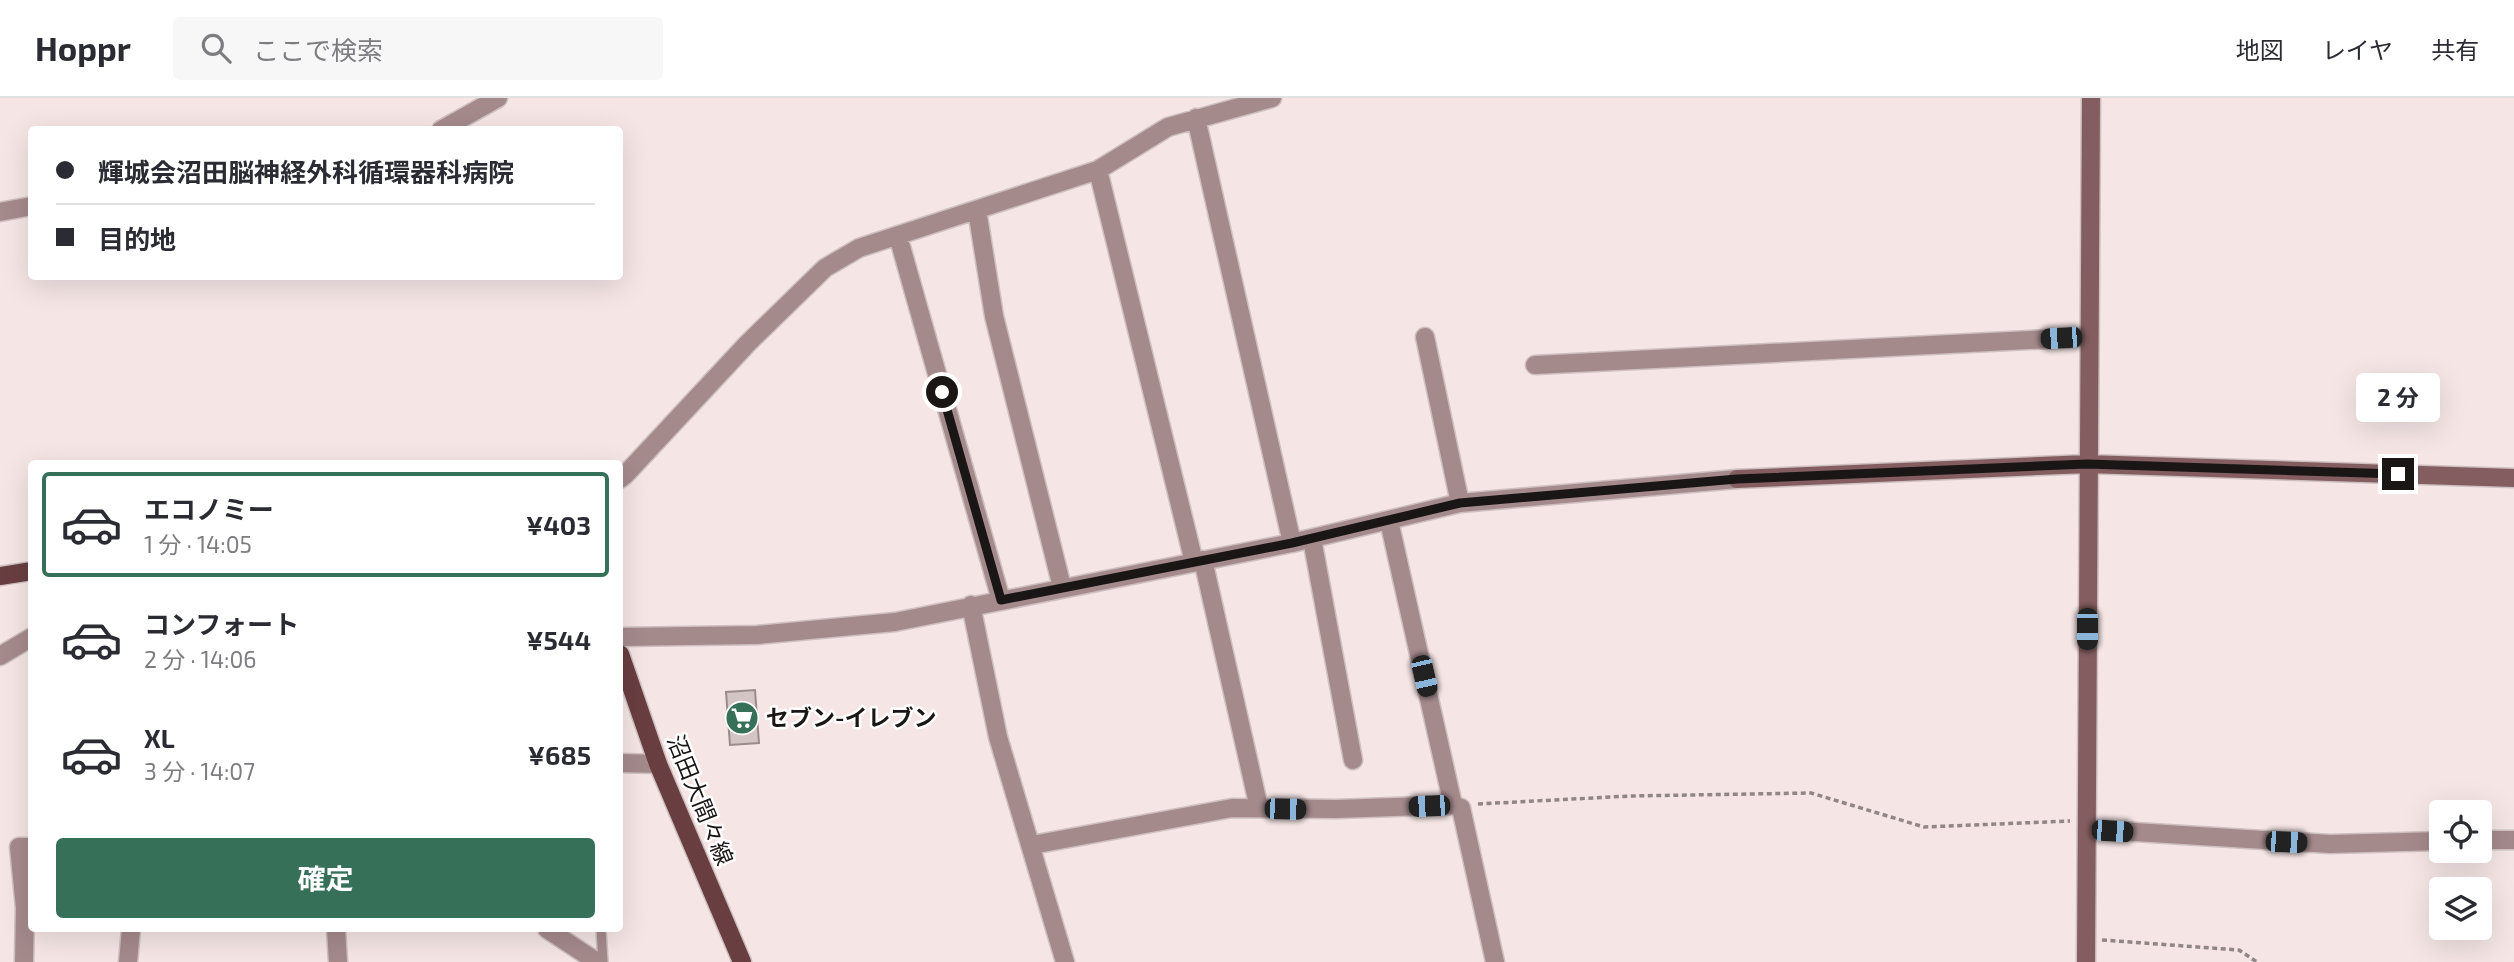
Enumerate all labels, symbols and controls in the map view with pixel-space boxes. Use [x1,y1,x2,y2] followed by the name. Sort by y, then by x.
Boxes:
[173,17,663,80] search box
[35,28,131,68] text: Hoppr
[197,29,235,67] icon: search
[253,34,383,65] text: ここで検索
[2236,35,2284,64] text: 地図
[2322,35,2393,64] text: レイヤ
[2431,35,2479,64] text: 共有
[98,156,514,187] text: 輝城会沼田脳神経外科循環器科病院
[98,223,176,254] text: 目的地
[2040,326,2083,350] car
[2356,372,2440,422] callout: 2 分
[926,376,958,408] route start
[2377,383,2419,411] text: 2 分
[2382,458,2414,490] route end
[60,493,123,556] icon: car
[144,493,274,524] text: エコノミー
[526,509,591,540] text: ¥403
[144,530,252,558] text: 1 分 · 14:05
[60,608,123,671] icon: car
[144,608,299,639] text: コンフォート
[2077,608,2098,650] car
[526,624,591,655] text: ¥544
[144,645,257,673] text: 2 分 · 14:06
[1410,653,1439,699] car
[723,699,761,737] supermarket icon: セブン-イレブン
[766,703,937,731] place label: セブン-イレブン
[144,722,175,753] text: XL
[60,723,123,786] icon: car
[662,730,740,869] street label: 沼田大間々線
[528,739,591,770] text: ¥685
[144,757,255,785] text: 3 分 · 14:07
[1408,795,1451,817] car
[1264,798,1307,820] car
[2429,800,2492,940] map controls
[2429,800,2492,863] button: locate
[2091,819,2134,843] car
[2265,831,2308,853] car
[56,838,595,918] button: 確定
[2429,877,2492,940] button: layers

